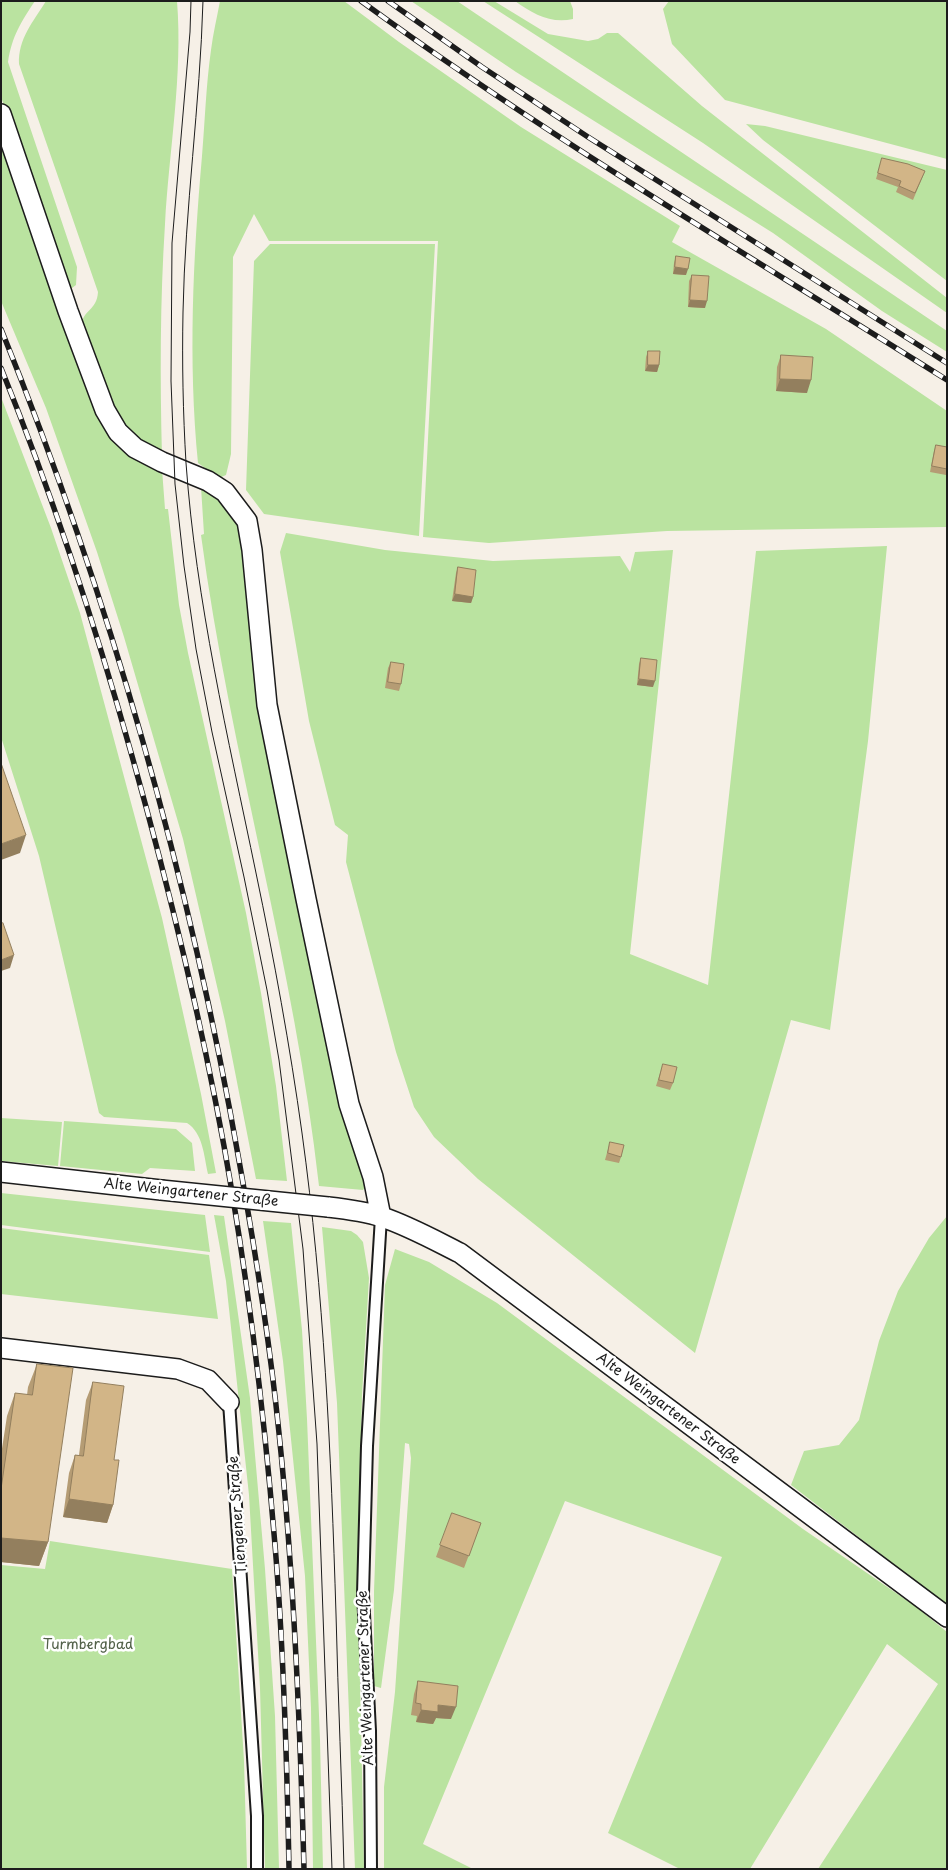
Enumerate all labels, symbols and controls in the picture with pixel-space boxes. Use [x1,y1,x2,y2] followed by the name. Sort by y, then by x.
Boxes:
[103,1175,279,1211] street label: Alte Weingartener Straße
[593,1350,743,1468] street label: Alte Weingartener Straße
[225,1455,251,1575] street label: Tiengener Straße
[355,1590,377,1766] street label: Alte Weingartener Straße
[43,1637,133,1653] park label: Turmbergbad

